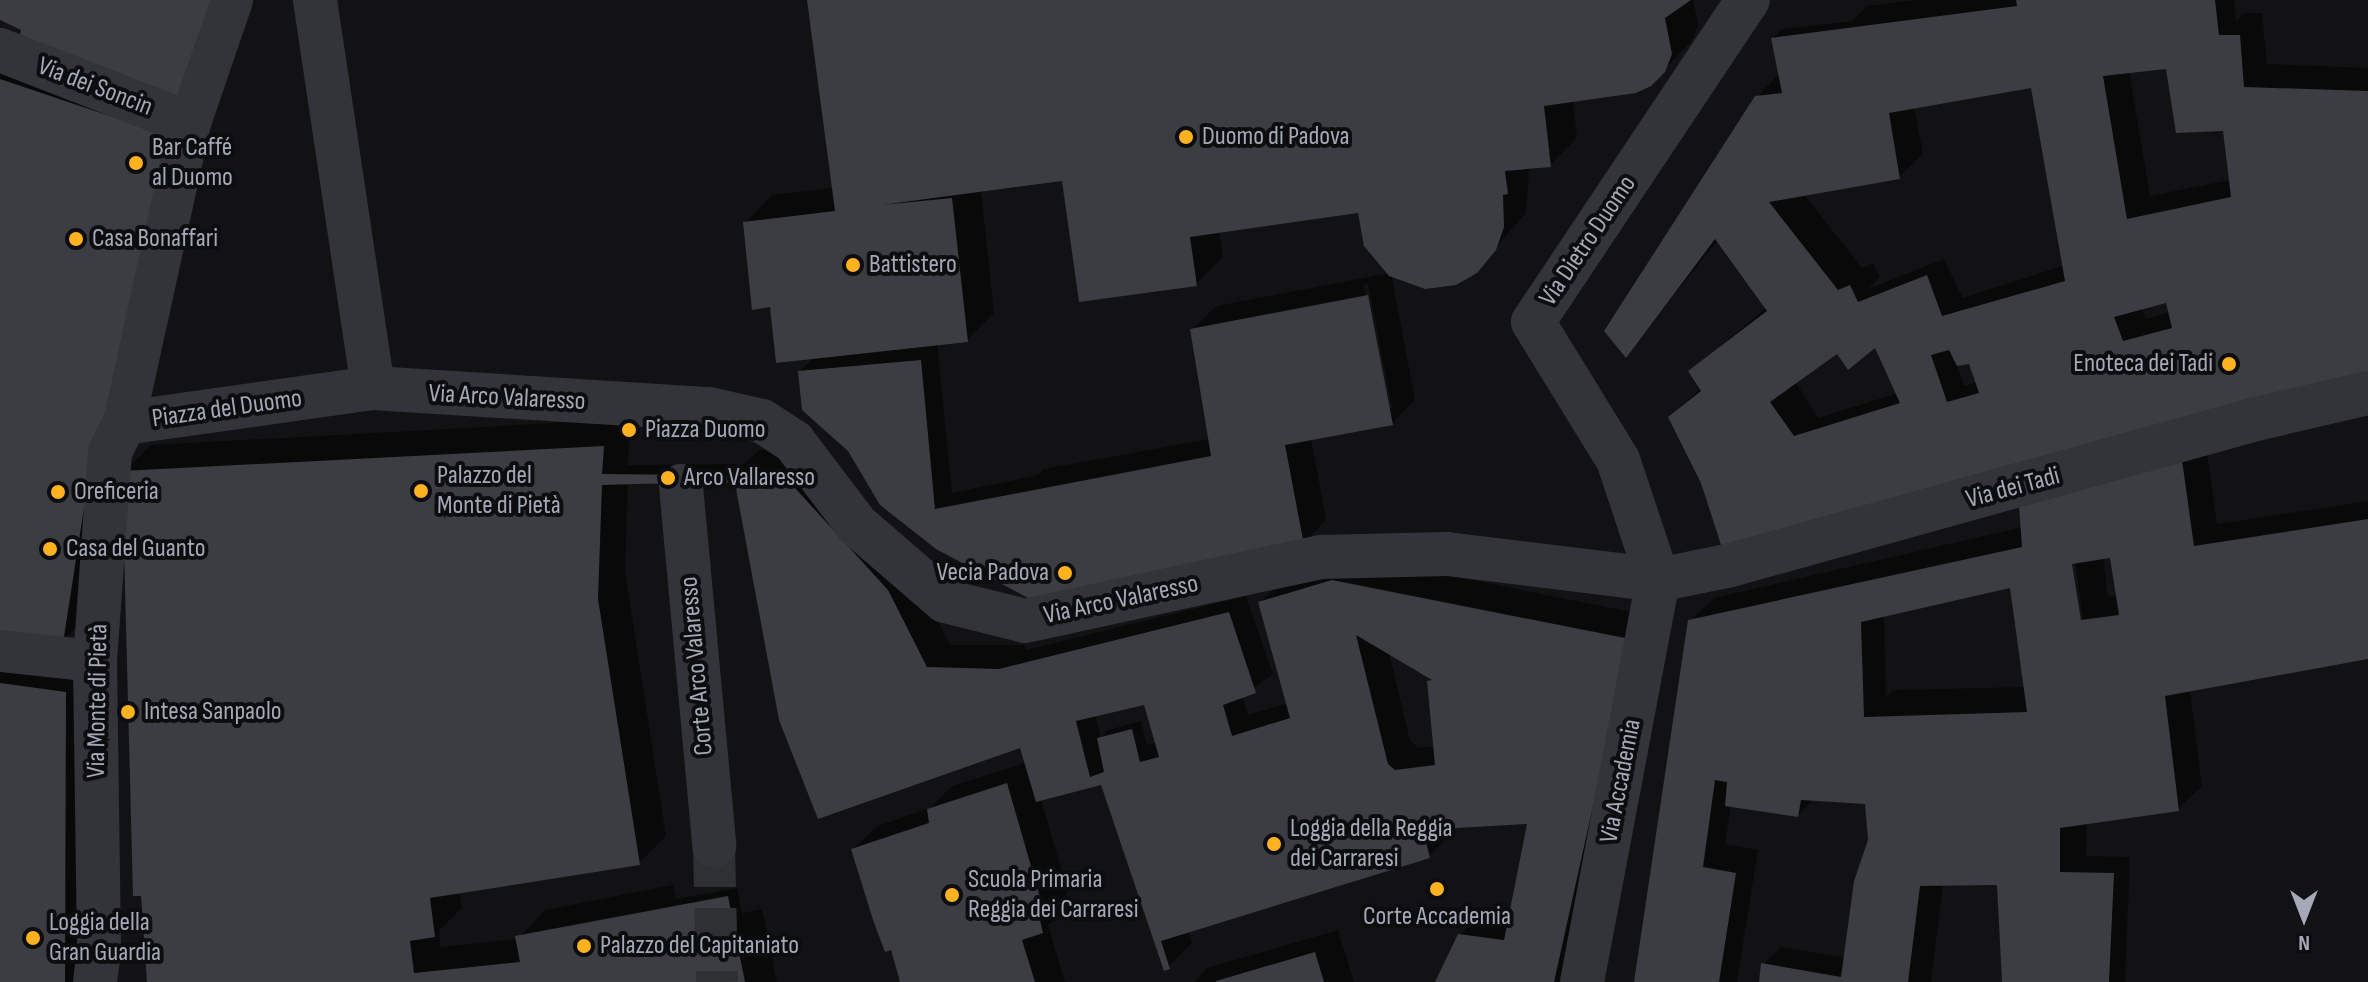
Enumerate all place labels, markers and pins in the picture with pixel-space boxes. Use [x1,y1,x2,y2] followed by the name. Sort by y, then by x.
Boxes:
[1202,121,1350,153] place label: Duomo di Padova
[1177,128,1195,146] marker: Duomo di Padova
[152,132,233,194] place label: Bar Caffé al Duomo
[127,154,145,172] marker: Bar Caffé al Duomo
[92,223,218,255] place label: Casa Bonaffari
[67,230,85,248] marker: Casa Bonaffari
[869,249,957,281] place label: Battistero
[844,256,862,274] marker: Battistero
[2073,348,2213,380] place label: Enoteca dei Tadi
[2220,355,2238,373] marker: Enoteca dei Tadi
[645,414,766,446] place label: Piazza Duomo
[620,421,638,439] marker: Piazza Duomo
[437,460,561,522] place label: Palazzo del Monte di Pietà
[684,462,815,494] place label: Arco Vallaresso
[659,469,677,487] marker: Arco Vallaresso
[74,476,159,508] place label: Oreficeria
[412,482,430,500] marker: Palazzo del Monte di Pietà
[49,483,67,501] marker: Oreficeria
[66,533,206,565] place label: Casa del Guanto
[41,540,59,558] marker: Casa del Guanto
[937,557,1049,589] place label: Vecia Padova
[1056,564,1074,582] marker: Vecia Padova
[144,696,282,728] place label: Intesa Sanpaolo
[119,703,137,721] marker: Intesa Sanpaolo
[1290,813,1453,874] place label: Loggia della Reggia dei Carraresi
[1265,835,1283,853] marker: Loggia della Reggia dei Carraresi
[968,864,1139,926] place label: Scuola Primaria Reggia dei Carraresi
[1428,880,1446,898] marker: Corte Accademia
[943,886,961,904] marker: Scuola Primaria Reggia dei Carraresi
[1363,901,1511,933] place label: Corte Accademia
[49,907,161,968] place label: Loggia della Gran Guardia
[24,929,42,947] marker: Loggia della Gran Guardia
[600,930,799,962] place label: Palazzo del Capitaniato
[575,937,593,955] marker: Palazzo del Capitaniato

